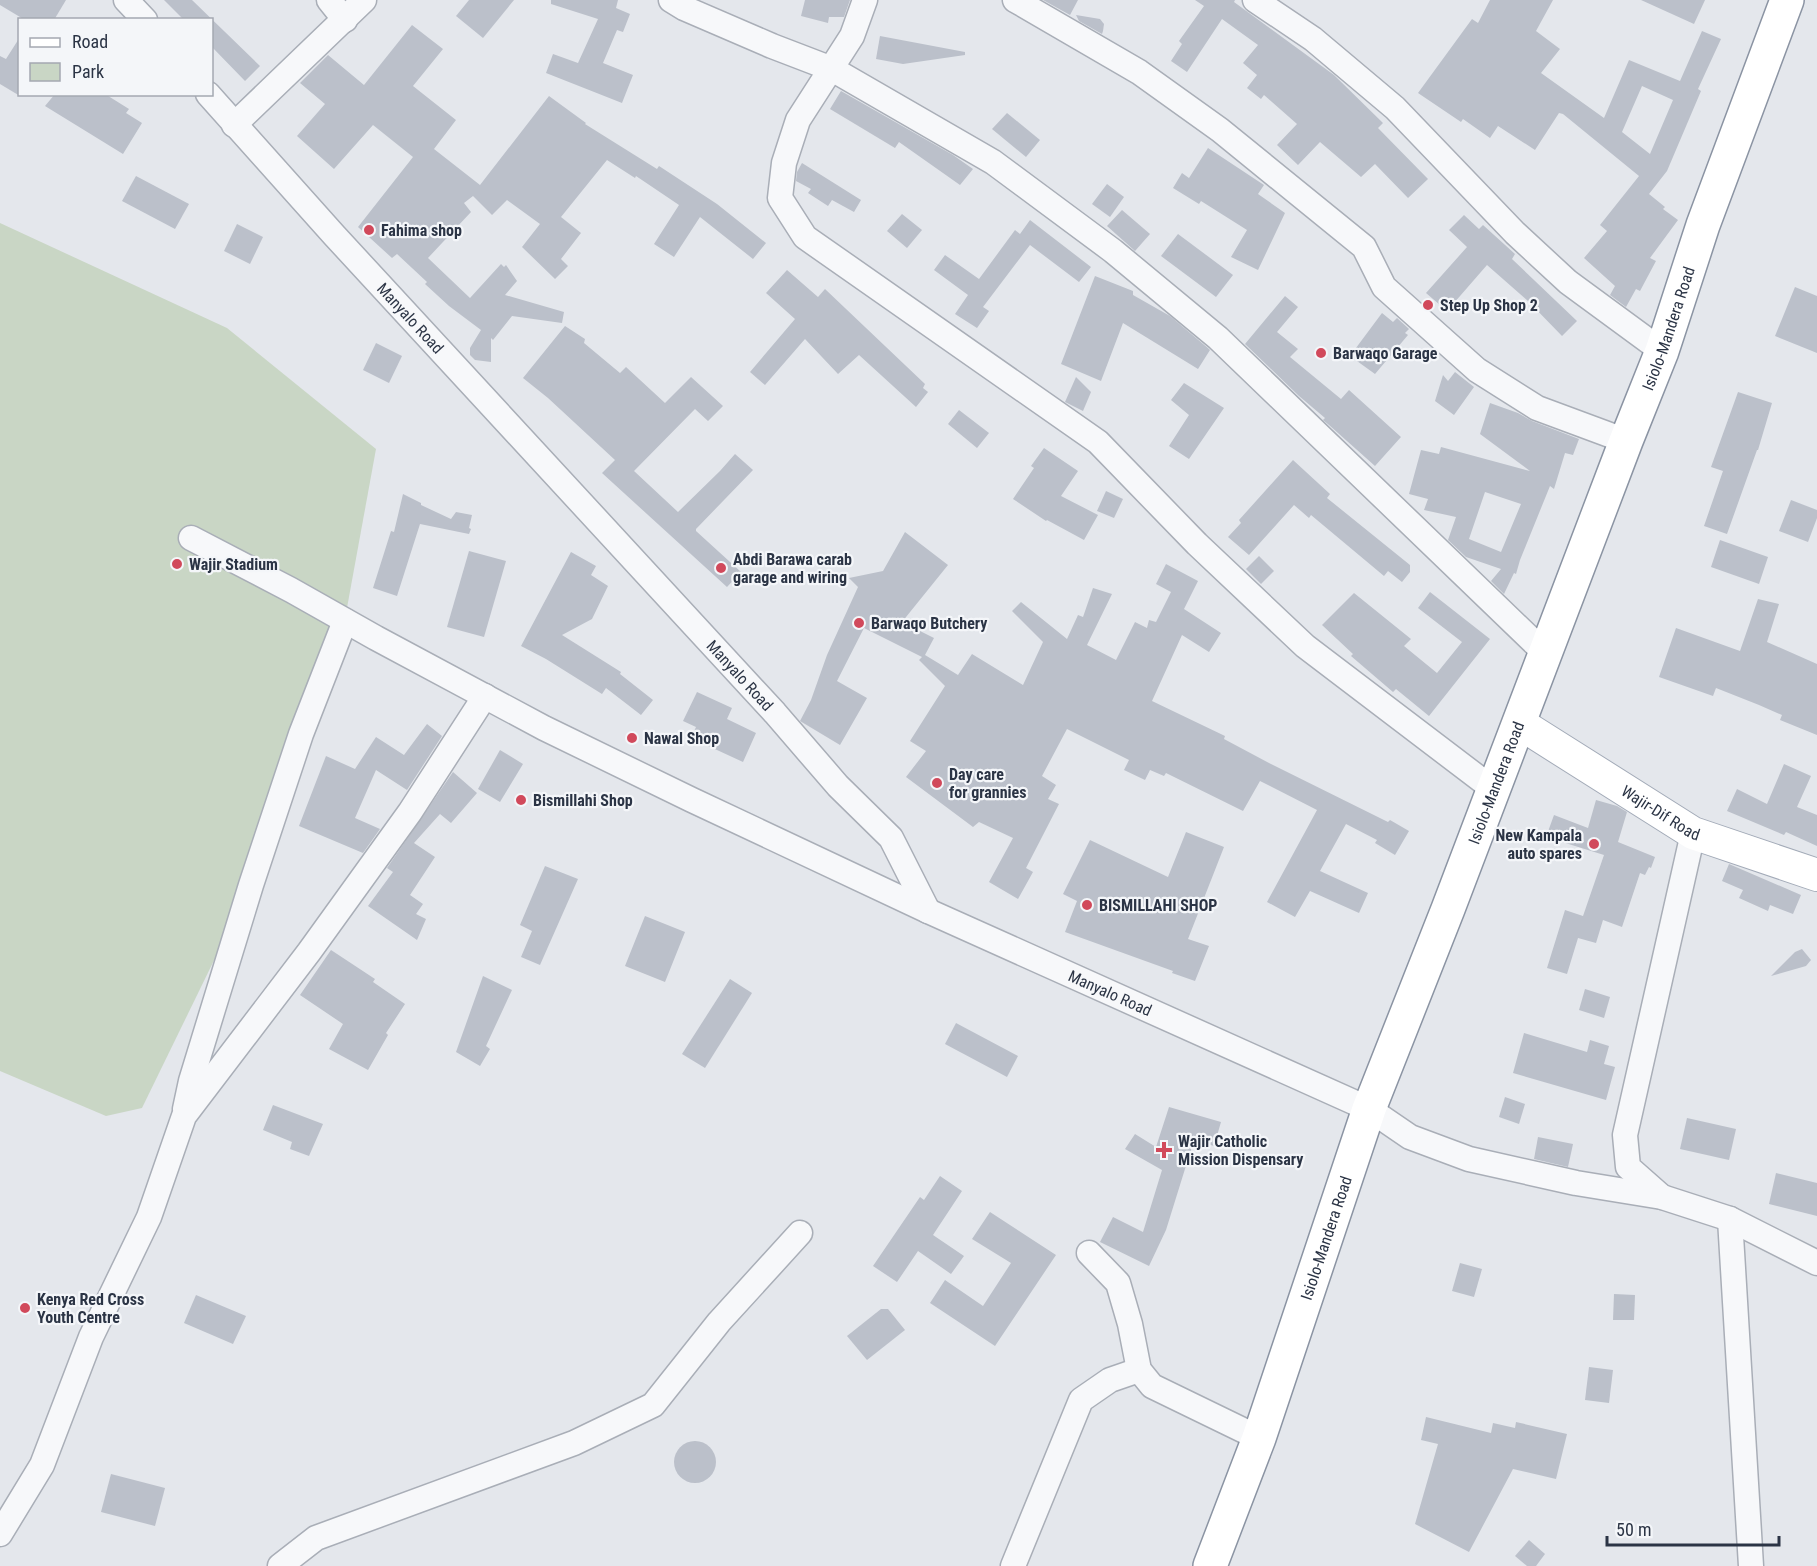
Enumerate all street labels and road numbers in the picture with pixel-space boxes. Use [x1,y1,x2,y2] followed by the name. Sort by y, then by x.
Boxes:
[1638,264,1699,393] street label: Isiolo-Mandera Road
[373,279,447,358] street label: Manyalo Road
[703,636,777,715] street label: Manyalo Road
[1465,719,1528,847] street label: Isiolo-Mandera Road
[1618,781,1702,845] street label: Wajir-Dif Road
[1065,966,1155,1020] street label: Manyalo Road
[1297,1174,1356,1303] street label: Isiolo-Mandera Road

